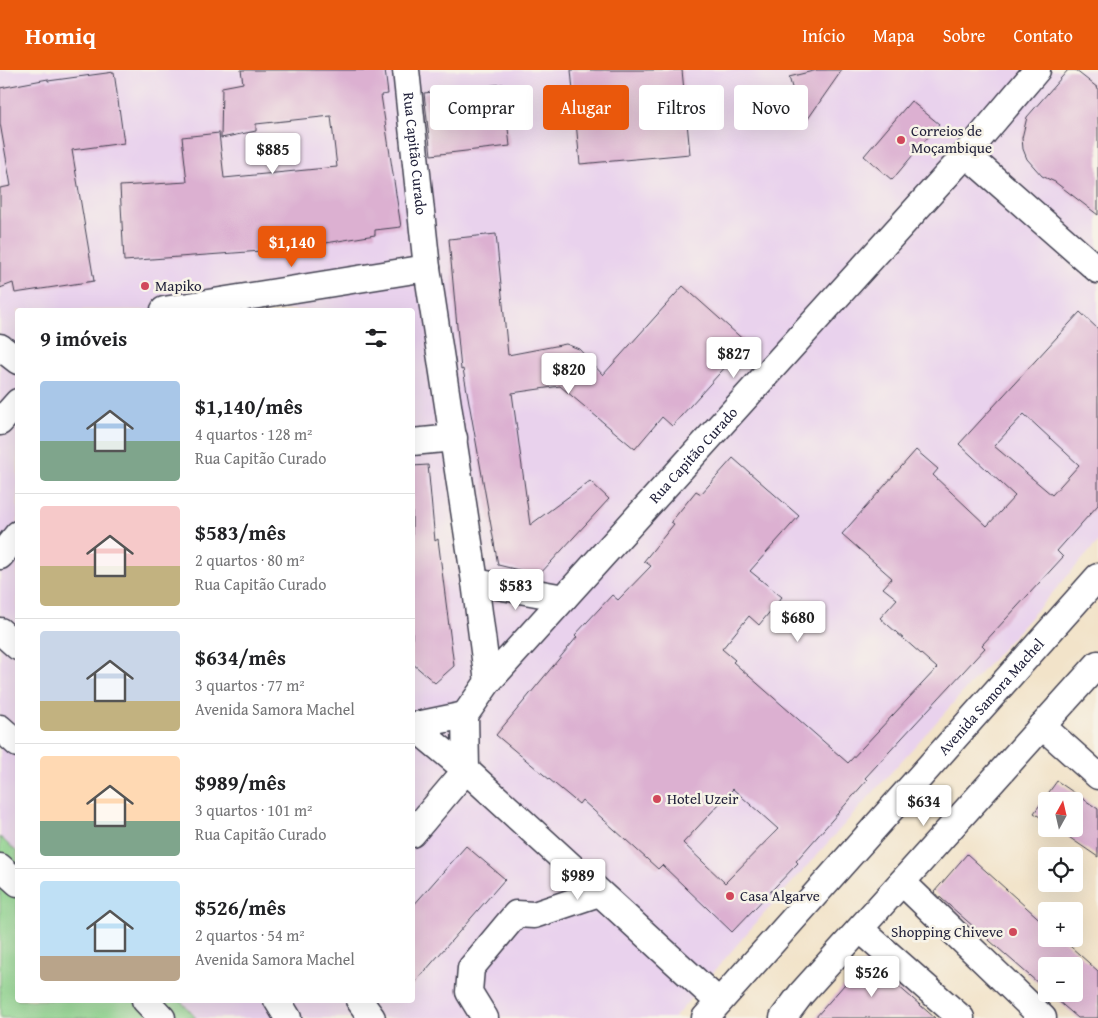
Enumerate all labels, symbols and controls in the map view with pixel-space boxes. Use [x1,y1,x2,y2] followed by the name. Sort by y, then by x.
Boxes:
[25,18,96,53] text: Homiq
[802,22,845,49] text: Início
[873,22,915,49] text: Mapa
[943,22,986,49] text: Sobre
[1014,22,1073,49] text: Contato
[430,85,533,130] chip: Comprar
[543,85,629,130] chip: Alugar
[639,85,724,130] chip: Filtros
[734,85,808,130] chip: Novo
[398,91,432,216] street label: Rua Capitão Curado
[911,120,992,158] place label: Correios de Moçambique
[243,132,303,175] pin: $885
[895,134,907,146] marker: Correios de Moçambique
[256,137,290,161] text: $885
[251,226,333,268] pin: $1,140
[269,230,315,254] text: $1,140
[155,275,202,296] place label: Mapiko
[139,280,151,292] marker: Mapiko
[40,323,127,354] text: 9 imóveis
[362,324,390,352] icon: filters
[704,336,764,379] pin: $827
[717,341,751,365] text: $827
[539,352,599,395] pin: $820
[552,357,586,381] text: $820
[195,391,303,422] text: $1,140/mês
[80,401,140,461] icon: home
[644,402,742,508] street label: Rua Capitão Curado
[195,422,312,446] text: 4 quartos · 128 m²
[195,446,326,470] text: Rua Capitão Curado
[195,517,286,548] text: $583/mês
[80,526,140,586] icon: home
[195,548,305,572] text: 2 quartos · 80 m²
[486,568,546,611] pin: $583
[195,572,326,596] text: Rua Capitão Curado
[499,573,533,597] text: $583
[768,600,828,643] pin: $680
[781,605,815,629] text: $680
[933,634,1048,760] street label: Avenida Samora Machel
[195,642,286,673] text: $634/mês
[80,651,140,711] icon: home
[195,673,305,697] text: 3 quartos · 77 m²
[195,697,355,721] text: Avenida Samora Machel
[195,767,286,798] text: $989/mês
[80,776,140,836] icon: home
[894,784,954,827] pin: $634
[667,788,738,809] place label: Hotel Uzeir
[907,789,941,813] text: $634
[1038,792,1082,838] north arrow
[1038,792,1083,1002] map controls
[651,793,663,805] marker: Hotel Uzeir
[195,798,312,822] text: 3 quartos · 101 m²
[195,822,326,846] text: Rua Capitão Curado
[1038,847,1083,892] button: locate
[548,858,608,901] pin: $989
[561,863,595,887] text: $989
[740,885,820,906] place label: Casa Algarve
[724,890,736,902] marker: Casa Algarve
[195,892,286,923] text: $526/mês
[80,901,140,961] icon: home
[1038,902,1083,947] button: +
[891,921,1003,942] place label: Shopping Chiveve
[195,923,305,947] text: 2 quartos · 54 m²
[1007,926,1019,938] marker: Shopping Chiveve
[195,947,355,971] text: Avenida Samora Machel
[842,956,902,998] pin: $526
[1038,957,1083,1002] button: −
[855,960,889,984] text: $526

